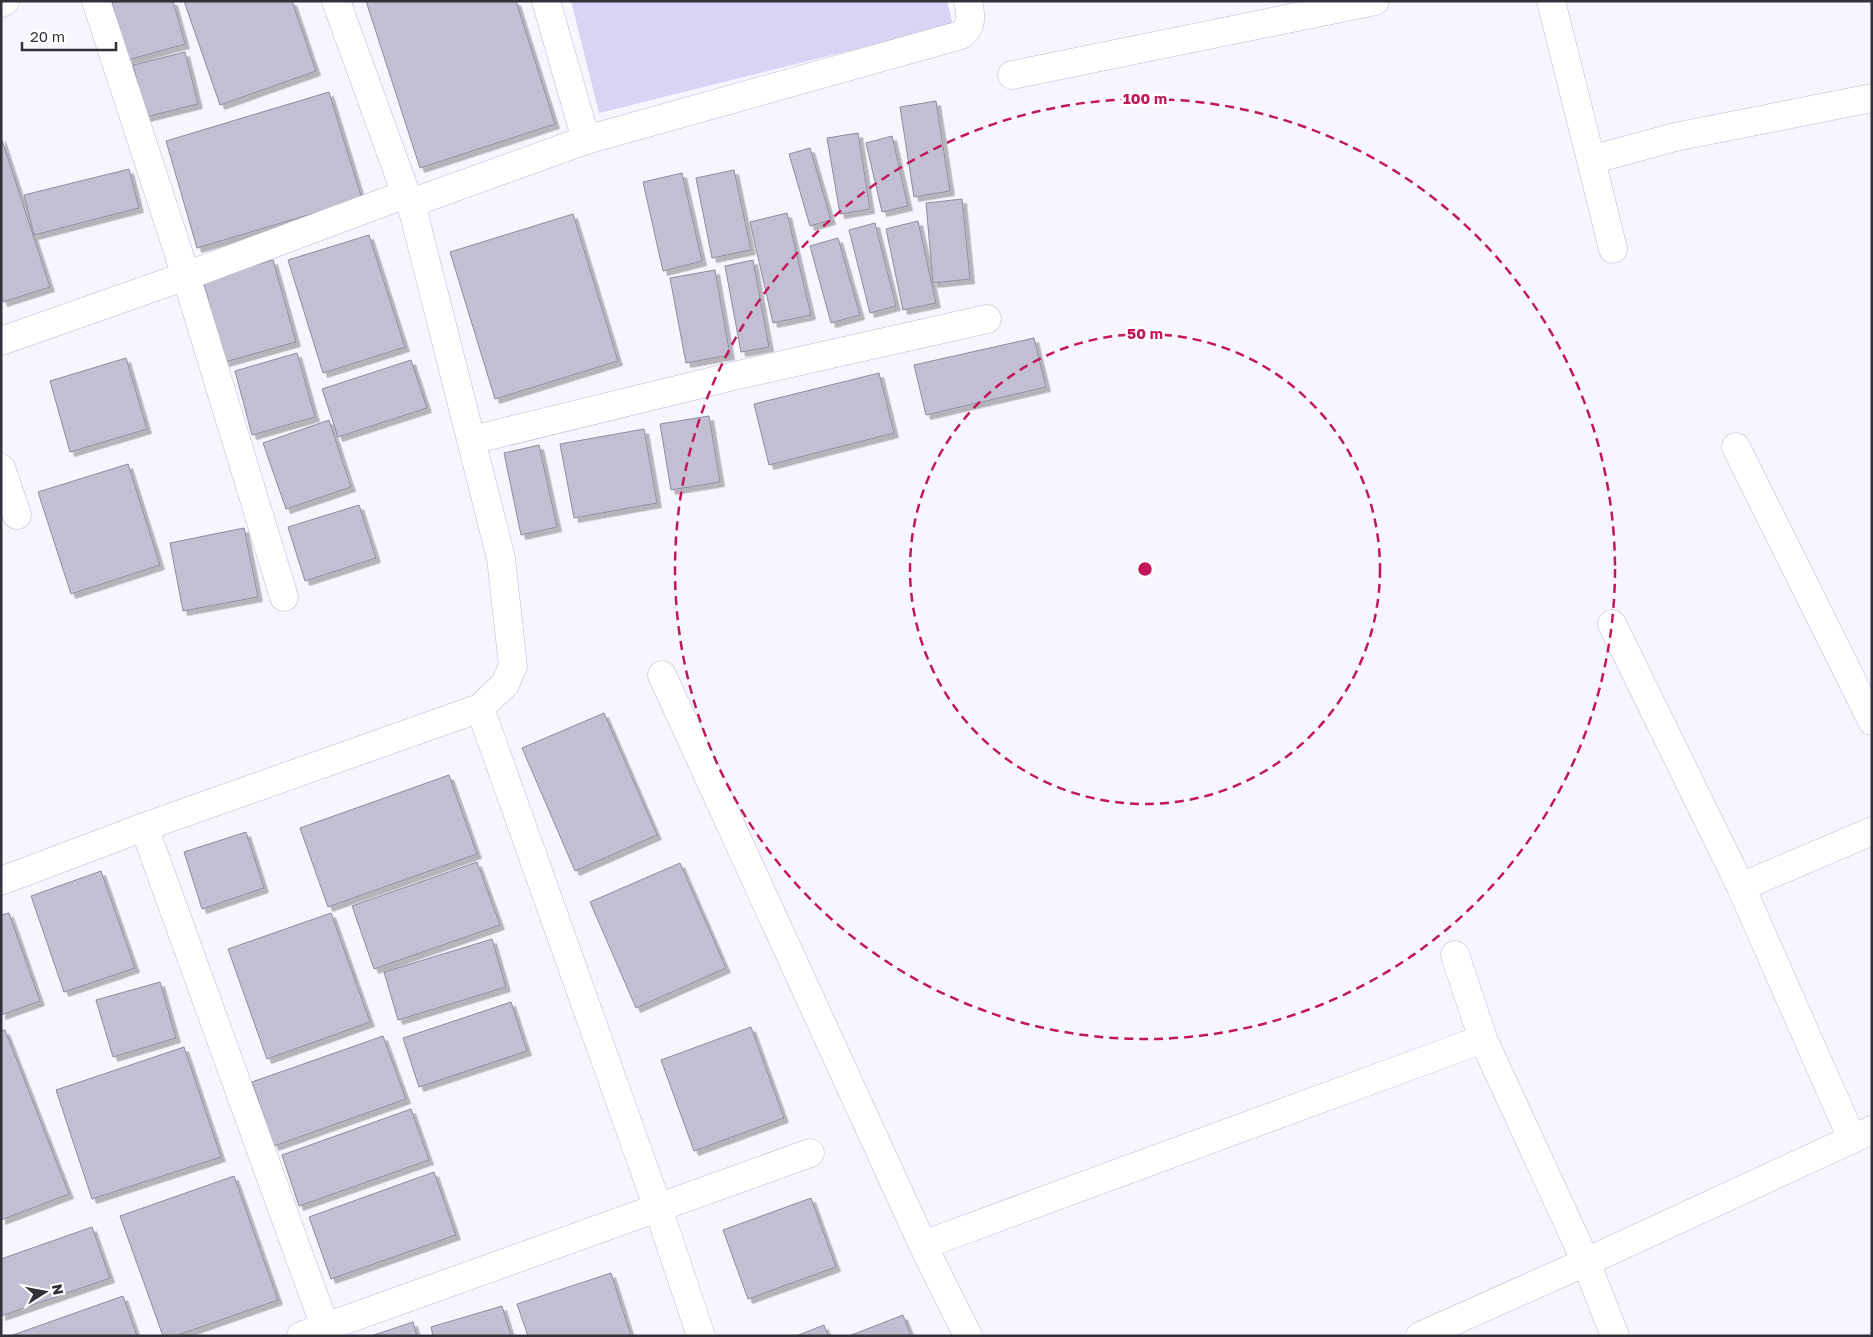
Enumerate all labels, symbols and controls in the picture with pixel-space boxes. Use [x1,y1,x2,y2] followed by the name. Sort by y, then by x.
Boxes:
[22,20,116,52] scale bar
[30,27,65,45] text: 20 m
[1123,89,1167,107] text: 100 m
[1127,324,1163,342] text: 50 m
[1136,560,1154,578] centre of rings
[20,1267,70,1317] north arrow
[49,1283,68,1296] text: N

